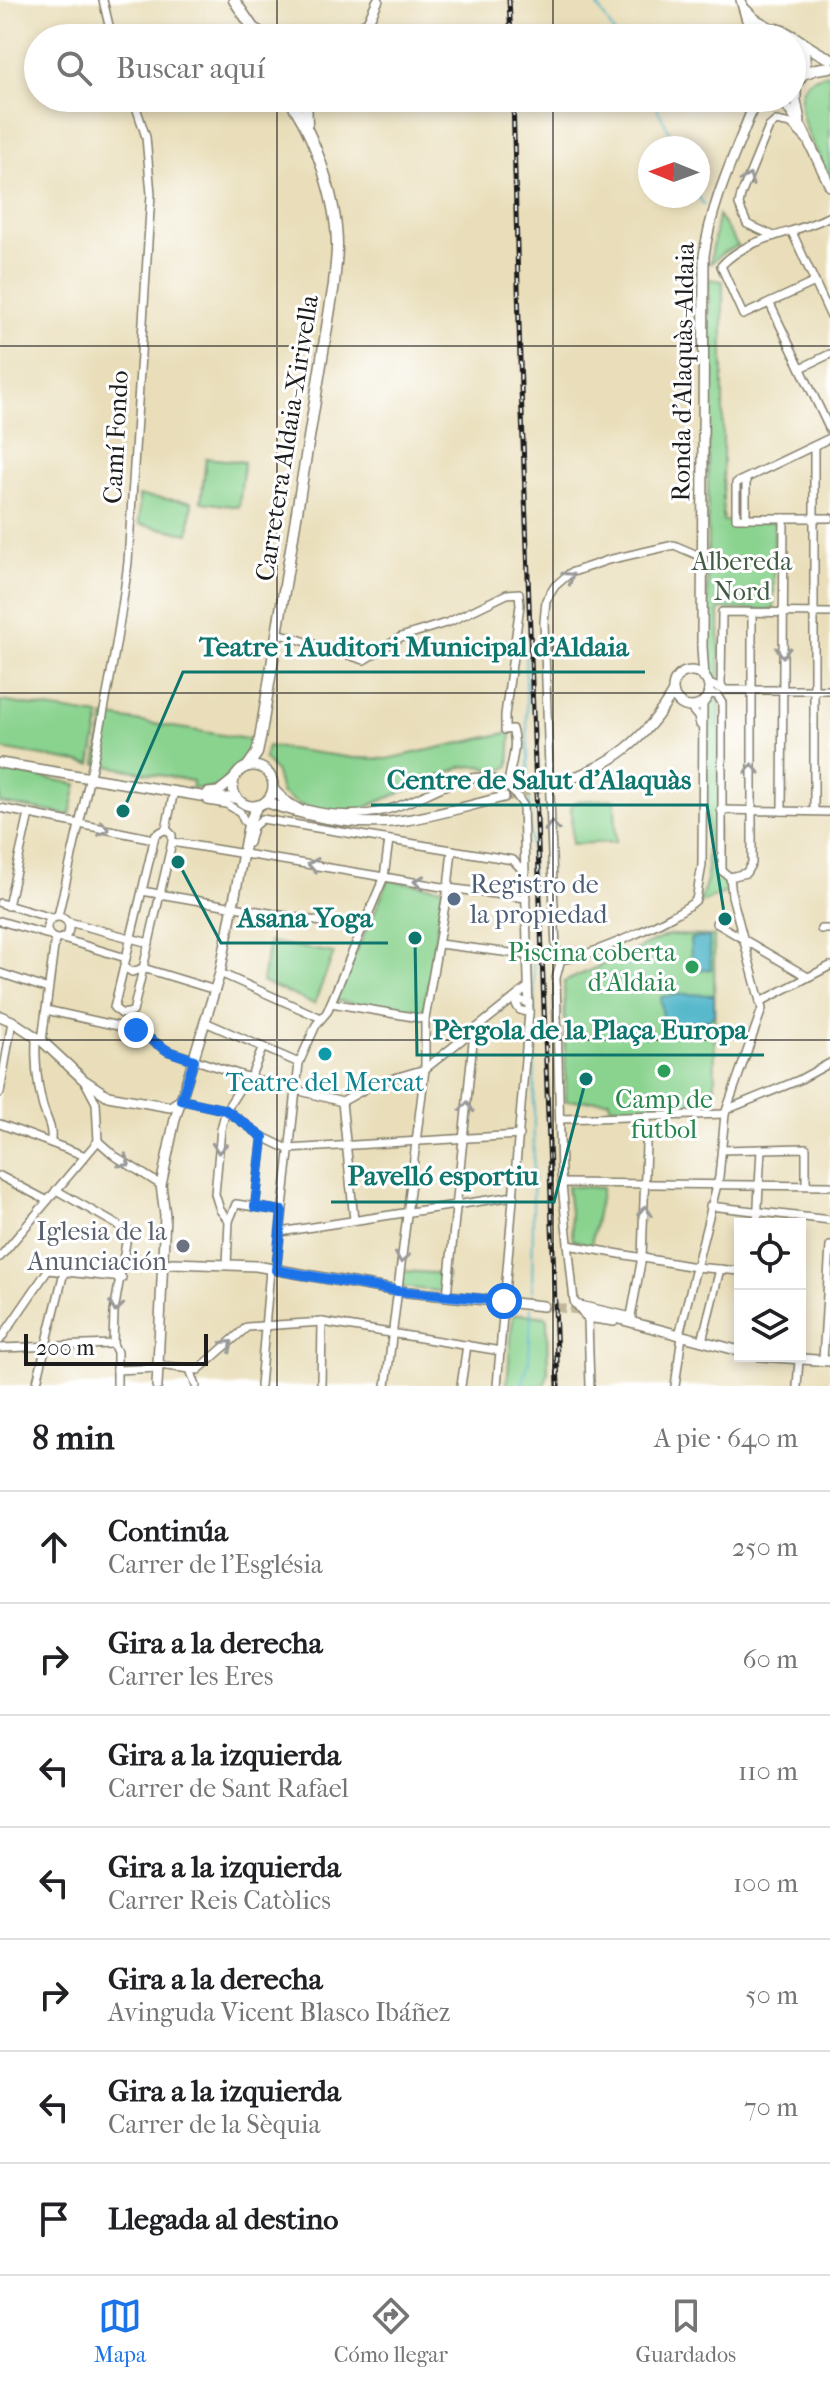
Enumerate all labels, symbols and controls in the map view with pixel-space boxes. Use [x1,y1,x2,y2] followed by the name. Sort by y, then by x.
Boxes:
[24,24,806,112] search box
[52,46,96,90] icon: search
[116,51,265,86] text: Buscar aquí
[638,136,710,208] north arrow
[738,173,754,187] one-way arrow
[665,241,701,502] street label: Ronda d'Alaquàs-Aldaia
[249,292,325,583] street label: Carretera Aldaia-Xirivella
[97,369,135,505] street label: Camí Fondo
[691,546,793,607] park label: Albereda Nord
[561,571,575,586] one-way arrow
[183,620,645,672] callout: Teatre i Auditori Municipal d'Aldaia
[198,630,630,663] text: Teatre i Auditori Municipal d'Aldaia
[774,646,792,659] one-way arrow
[371,753,707,805] callout: Centre de Salut d'Alaquàs
[743,762,761,775] one-way arrow
[387,763,691,796] text: Centre de Salut d'Alaquàs
[543,819,560,832] one-way arrow
[97,820,110,837] one-way arrow
[306,858,319,875] one-way arrow
[469,869,608,930] place label: Registro de la propiedad
[413,874,426,891] one-way arrow
[445,890,463,908] marker: Registro de la propiedad
[221,891,388,943] callout: Asana Yoga
[235,901,374,934] text: Asana Yoga
[508,937,677,998] place label: Piscina coberta d'Aldaia
[683,958,701,976] marker: Piscina coberta d'Aldaia
[417,1003,764,1055] callout: Pèrgola de la Plaça Europa
[118,1012,154,1048] route end
[432,1013,749,1047] text: Pèrgola de la Plaça Europa
[316,1045,334,1063] marker: Teatre del Mercat
[655,1062,673,1080] marker: Camp de futbol
[226,1067,425,1098] place label: Teatre del Mercat
[615,1084,713,1145] place label: Camp de futbol
[458,1100,475,1113] one-way arrow
[211,1142,228,1155] one-way arrow
[331,1150,554,1202] callout: Pavelló esportiu
[116,1153,131,1168] one-way arrow
[347,1159,539,1192] text: Pavelló esportiu
[636,1204,653,1217] one-way arrow
[26,1216,168,1277] place label: Iglesia de la Anunciación
[734,1218,806,1362] map controls
[734,1218,806,1290] button: locate
[174,1237,192,1255] marker: Iglesia de la Anunciación
[394,1252,411,1265] one-way arrow
[486,1283,522,1319] route start
[734,1290,806,1362] button: layers
[108,1301,125,1314] one-way arrow
[24,1330,208,1366] scale bar
[36,1335,95,1361] text: 200 m
[219,1340,234,1355] one-way arrow
[32,1418,114,1458] text: 8 min
[654,1423,798,1454] text: A pie · 640 m
[108,1514,228,1549] text: Continúa
[32,1525,76,1569] icon: ahead
[732,1532,798,1563] text: 250 m
[108,1549,323,1580] text: Carrer de l'Església
[108,1626,323,1661] text: Gira a la derecha
[32,1637,76,1681] icon: right
[742,1644,798,1675] text: 60 m
[108,1661,273,1692] text: Carrer les Eres
[108,1738,341,1773] text: Gira a la izquierda
[32,1749,76,1793] icon: left
[738,1756,798,1787] text: 110 m
[108,1773,349,1804] text: Carrer de Sant Rafael
[108,1850,341,1885] text: Gira a la izquierda
[32,1861,76,1905] icon: left
[733,1868,798,1899] text: 100 m
[108,1885,331,1916] text: Carrer Reis Catòlics
[108,1962,323,1997] text: Gira a la derecha
[32,1973,76,2017] icon: right
[745,1980,798,2011] text: 50 m
[108,1997,450,2028] text: Avinguda Vicent Blasco Ibáñez
[108,2074,341,2109] text: Gira a la izquierda
[32,2085,76,2129] icon: left
[744,2092,798,2123] text: 70 m
[108,2109,321,2140] text: Carrer de la Sèquia
[32,2197,76,2241] icon: arrive
[108,2202,338,2237] text: Llegada al destino
[94,2294,146,2368] tab: Mapa
[334,2294,448,2368] tab: Cómo llegar
[635,2294,736,2368] tab: Guardados

